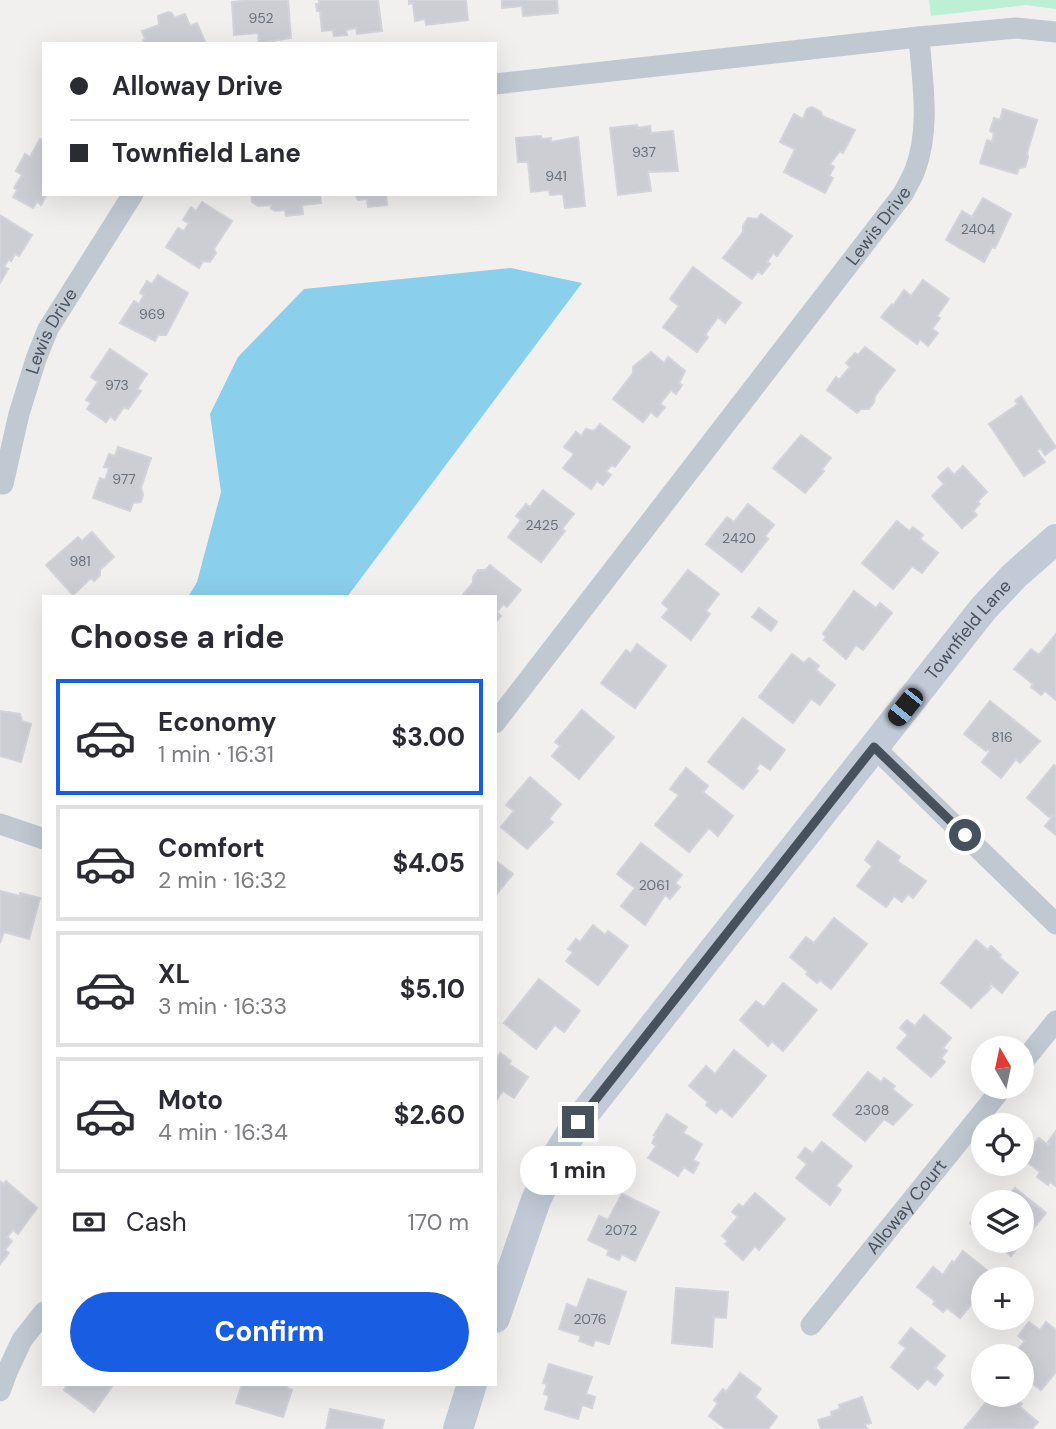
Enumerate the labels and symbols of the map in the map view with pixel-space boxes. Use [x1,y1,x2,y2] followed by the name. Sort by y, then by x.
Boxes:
[248,9,274,27] house number: 952
[632,143,656,161] house number: 937
[545,167,567,185] house number: 941
[840,183,917,270] street label: Lewis Drive
[961,220,996,238] house number: 2404
[20,284,83,377] street label: Lewis Drive
[139,305,165,323] house number: 969
[105,376,129,394] house number: 973
[112,470,136,488] house number: 977
[526,516,558,534] house number: 2425
[722,529,756,547] house number: 2420
[69,552,91,570] house number: 981
[920,574,1017,685] street label: Townfield Lane
[884,684,927,730] car
[991,728,1013,746] house number: 816
[949,819,981,851] route start
[639,876,669,894] house number: 2061
[971,1036,1034,1099] north arrow
[855,1101,889,1119] house number: 2308
[562,1106,594,1138] route end
[520,1146,636,1196] callout: 1 min
[861,1154,952,1259] street label: Alloway Court
[605,1221,637,1239] house number: 2072
[573,1310,607,1328] house number: 2076

